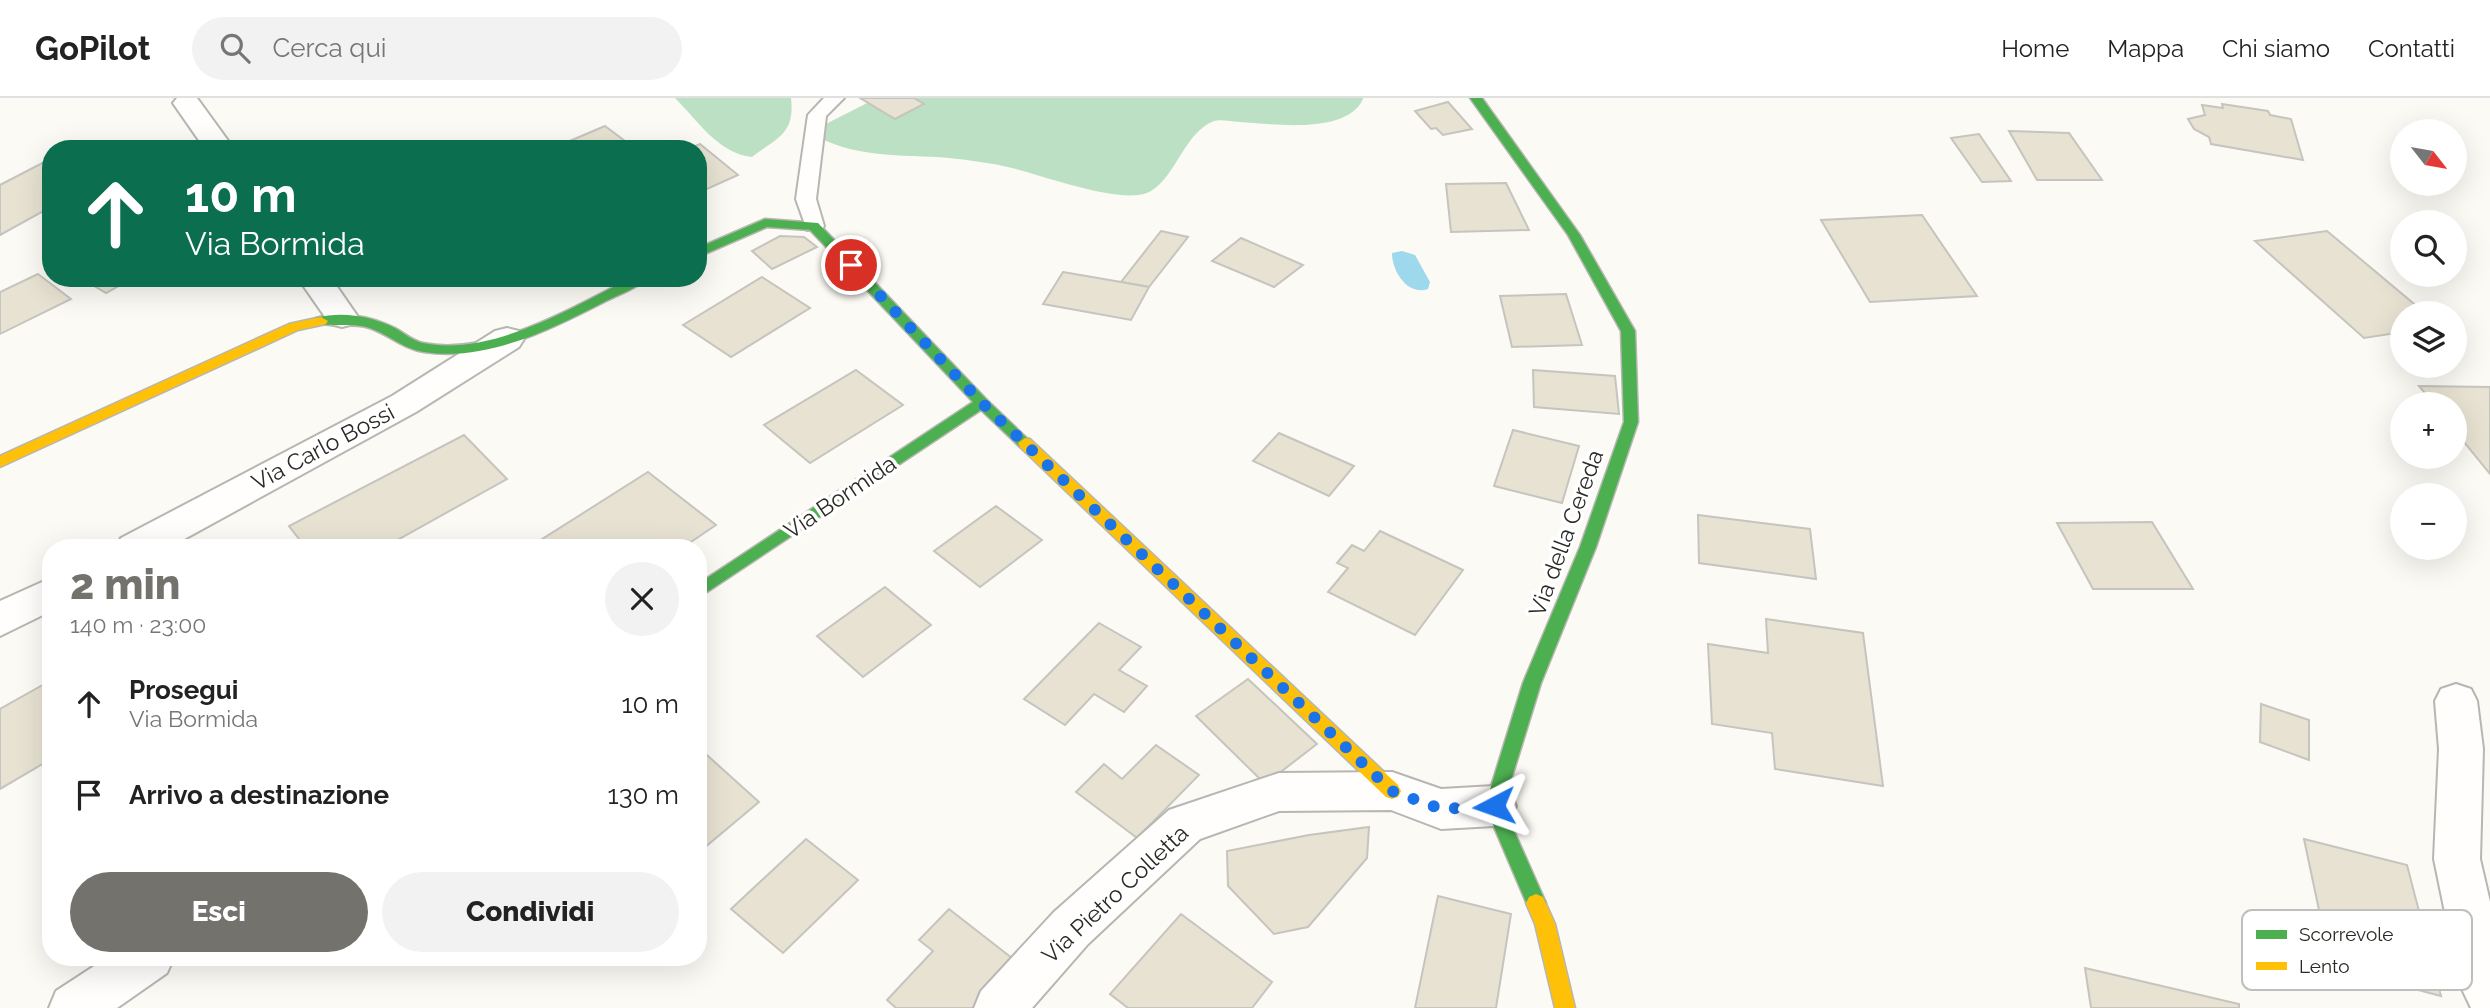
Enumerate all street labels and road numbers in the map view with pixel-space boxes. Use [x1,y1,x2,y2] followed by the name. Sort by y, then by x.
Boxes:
[247,398,399,495] street label: Via Carlo Bossi
[1523,446,1608,620] street label: Via della Cereda
[779,449,901,544] street label: Via Bormida
[1036,819,1193,968] street label: Via Pietro Colletta

